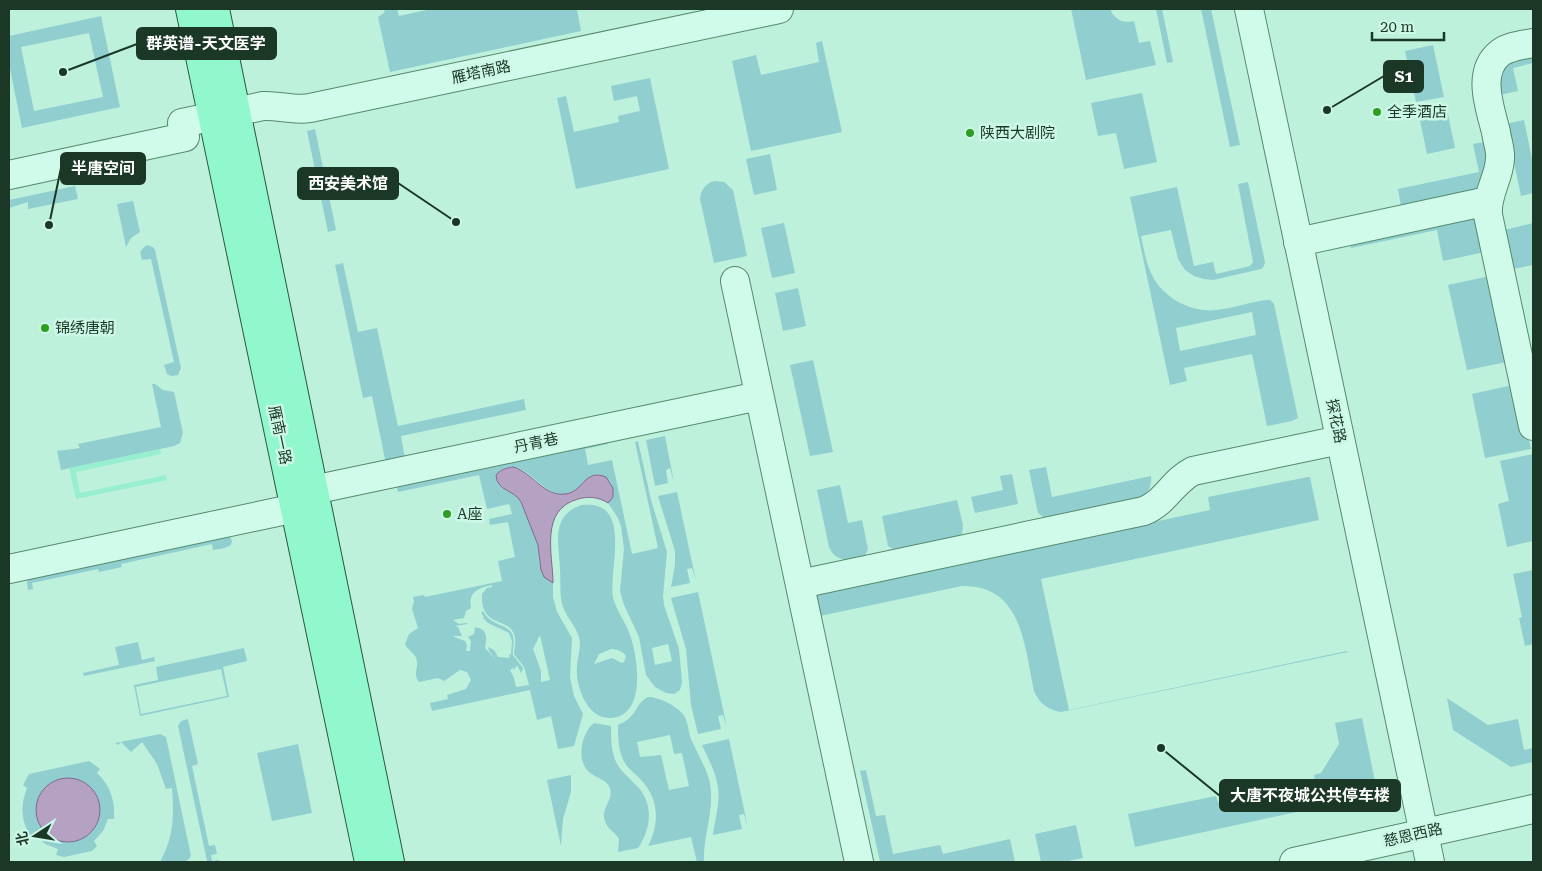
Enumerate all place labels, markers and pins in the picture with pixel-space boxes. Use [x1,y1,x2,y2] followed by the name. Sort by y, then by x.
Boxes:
[137,28,276,59] callout: 群英谱-天文医学
[1384,61,1423,92] callout: S1
[1387,103,1447,121] place label: 全季酒店
[1371,106,1383,118] marker: 全季酒店
[980,124,1055,142] place label: 陕西大剧院
[964,127,976,139] marker: 陕西大剧院
[61,153,145,184] callout: 半唐空间
[298,168,398,199] callout: 西安美术馆
[55,319,115,337] place label: 锦绣唐朝
[39,322,51,334] marker: 锦绣唐朝
[457,505,483,523] place label: A座
[441,508,453,520] marker: A座
[1220,780,1400,811] callout: 大唐不夜城公共停车楼

